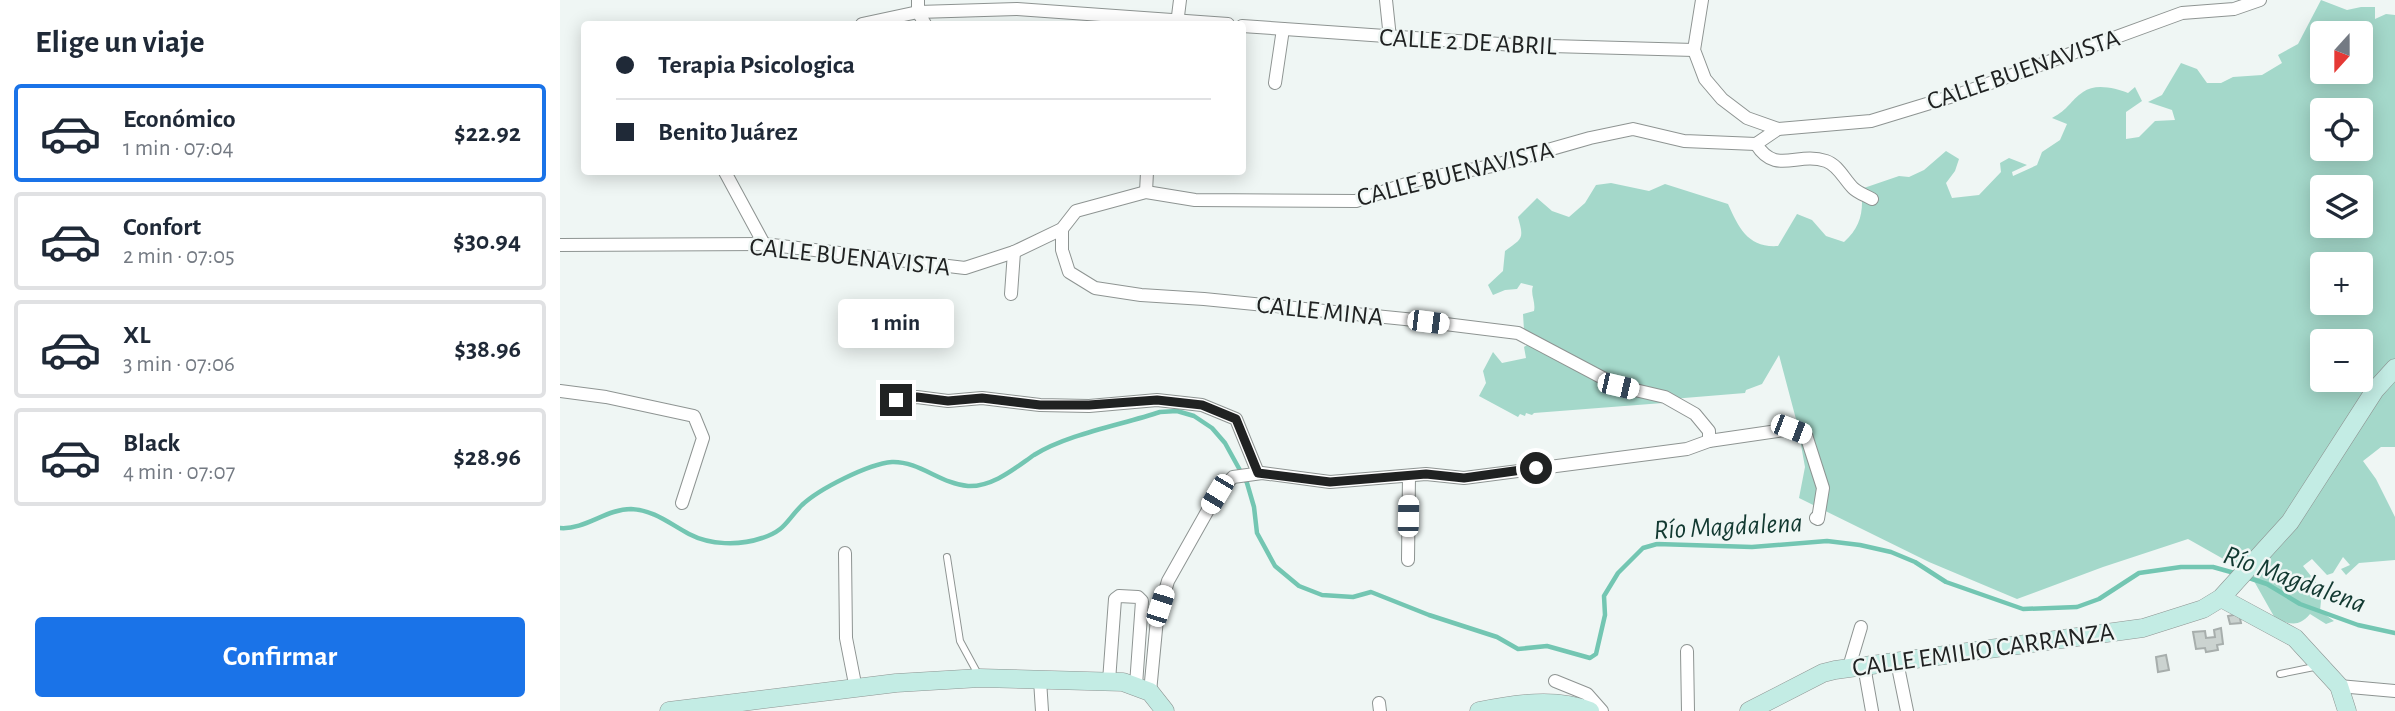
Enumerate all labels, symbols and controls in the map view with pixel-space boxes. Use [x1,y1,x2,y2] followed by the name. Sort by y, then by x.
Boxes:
[2310,21,2373,84] north arrow
[2310,21,2373,392] map controls
[1378,24,1558,60] street label: CALLE 2 DE ABRIL
[1924,25,2123,115] street label: CALLE BUENAVISTA
[35,26,205,58] text: Elige un viaje
[658,52,855,78] text: Terapia Psicologica
[2310,98,2373,161] button: locate
[39,102,102,165] icon: car
[123,106,236,132] text: Económico
[658,119,798,145] text: Benito Juárez
[454,120,521,146] text: $22.92
[123,137,234,160] text: 1 min · 07:04
[1354,137,1556,211] street label: CALLE BUENAVISTA
[2310,175,2373,238] button: layers
[39,210,102,273] icon: car
[123,214,201,240] text: Confort
[453,228,521,254] text: $30.94
[748,234,952,280] street label: CALLE BUENAVISTA
[123,245,235,268] text: 2 min · 07:05
[2310,252,2373,315] button: +
[1255,291,1385,331] street label: CALLE MINA
[838,298,954,348] callout: 1 min
[1406,309,1451,335] car
[872,312,920,335] text: 1 min
[39,318,102,381] icon: car
[123,322,150,348] text: XL
[2310,329,2373,392] button: −
[454,336,521,362] text: $38.96
[123,353,235,376] text: 3 min · 07:06
[1596,371,1641,401] car
[880,384,912,416] route end
[1768,412,1815,446] car
[39,426,102,489] icon: car
[123,430,180,456] text: Black
[453,444,521,470] text: $28.96
[1520,452,1552,484] route start
[123,461,235,484] text: 4 min · 07:07
[1198,471,1237,517] car
[1398,495,1419,537] car
[1653,509,1803,545] water label: Río Magdalena
[2219,541,2369,619] water label: Río Magdalena
[1144,583,1177,629] car
[35,617,525,697] button: Confirmar
[1851,619,2116,681] street label: CALLE EMILIO CARRANZA

